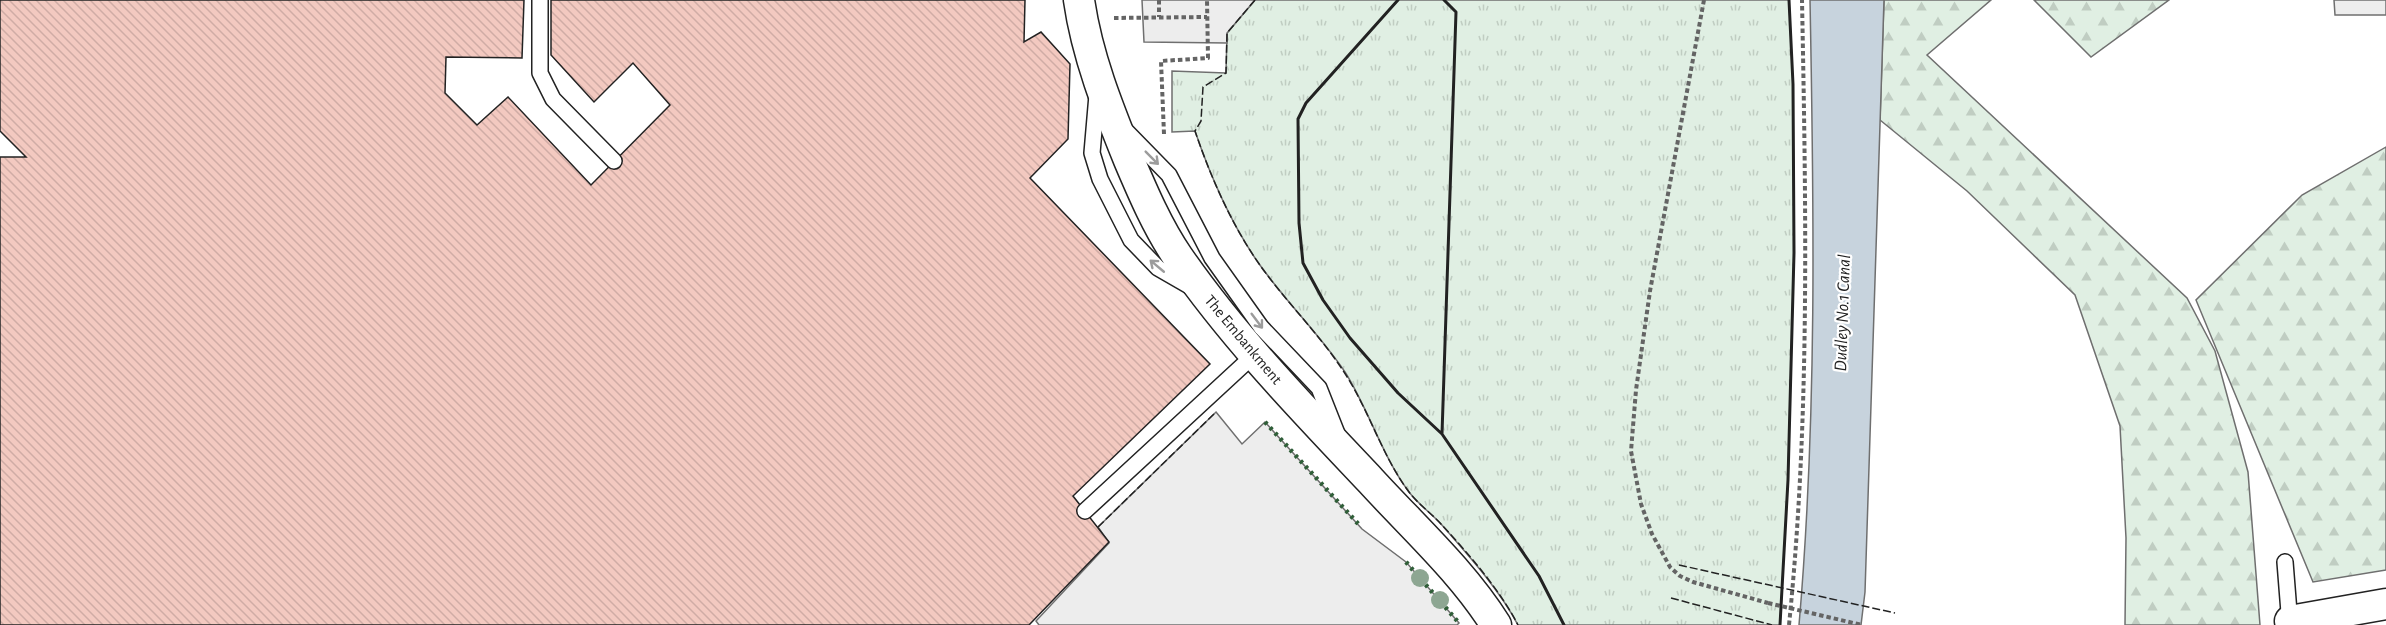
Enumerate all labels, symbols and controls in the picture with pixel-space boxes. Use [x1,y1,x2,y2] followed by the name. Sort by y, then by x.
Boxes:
[1145,151,1160,166] one-way arrow
[1832,254,1854,372] water label: Dudley No.1 Canal
[1149,259,1165,272] one-way arrow
[1201,292,1285,387] street label: The Embankment
[1251,313,1264,329] one-way arrow

